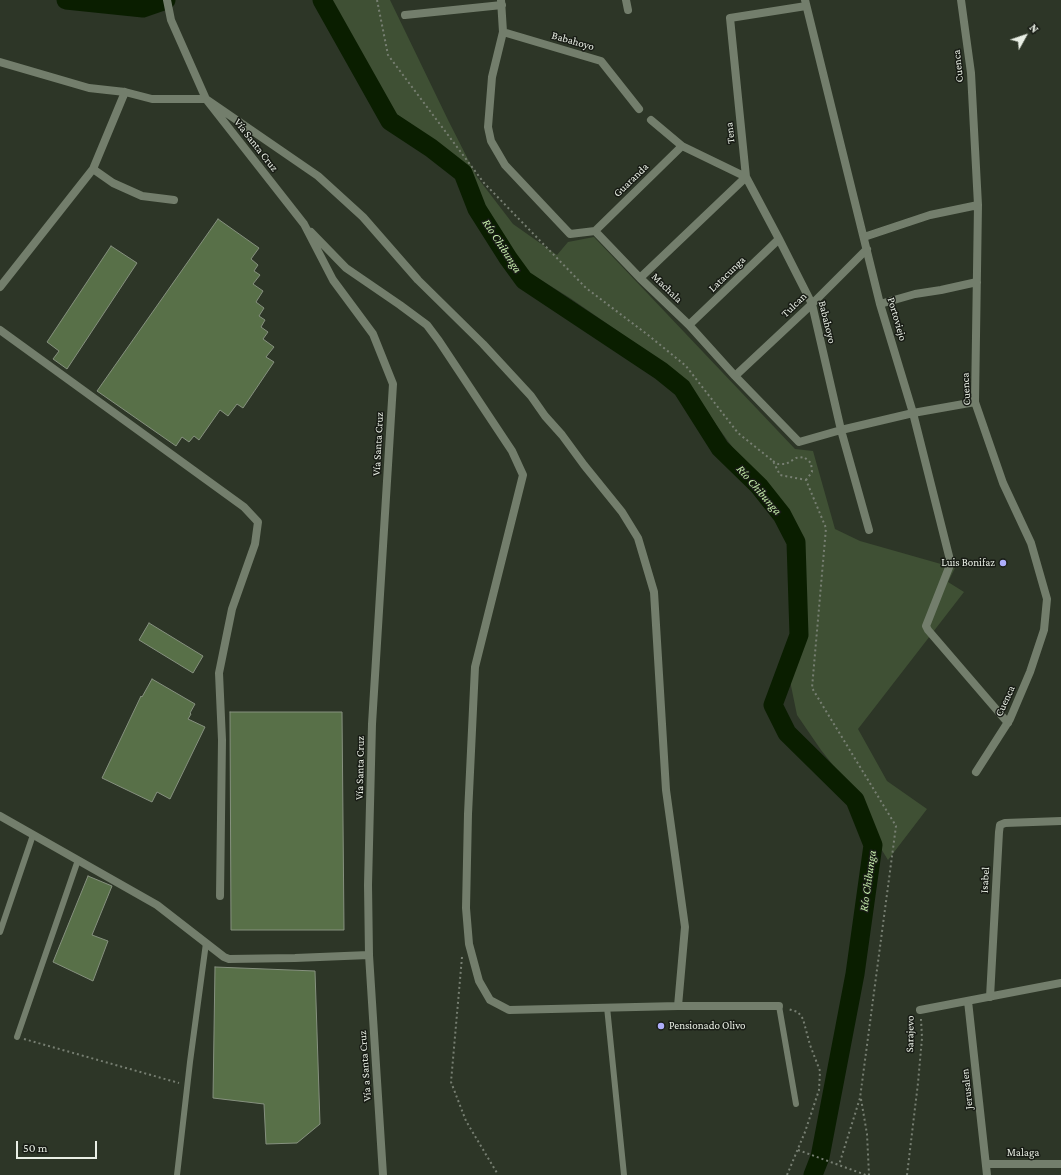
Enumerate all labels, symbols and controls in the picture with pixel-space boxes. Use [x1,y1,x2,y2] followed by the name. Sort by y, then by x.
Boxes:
[1005,16,1045,56] north arrow
[1027,22,1041,35] text: N
[550,29,596,53] street label: Babahoyo
[950,49,966,83] street label: Cuenca
[231,116,281,174] street label: Vía Santa Cruz
[722,122,738,144] street label: Tena
[611,160,651,200] street label: Guaranda
[479,216,525,276] water label: Río Chibunga
[706,253,748,295] street label: Latacunga
[649,270,685,306] street label: Machala
[779,290,809,320] street label: Tulcan
[885,296,909,342] street label: Portoviejo
[815,299,839,345] street label: Babahoyo
[959,372,973,406] street label: Cuenca
[370,412,386,476] street label: Vía Santa Cruz
[733,462,785,518] water label: Río Chibunga
[941,556,995,570] place label: Luis Bonifaz
[998,558,1008,568] marker: Luis Bonifaz
[992,683,1018,719] street label: Cuenca
[353,736,367,800] street label: Vía Santa Cruz
[857,849,879,913] water label: Río Chibunga
[978,867,992,893] street label: Isabel
[903,1015,917,1053] street label: Sarajevo
[669,1019,746,1033] place label: Pensionado Olivo
[656,1021,666,1031] marker: Pensionado Olivo
[356,1030,374,1102] street label: Vía a Santa Cruz
[958,1068,976,1110] street label: Jerusalen
[18,1133,99,1159] scale bar
[23,1141,47,1155] text: 50 m
[1007,1146,1039,1160] street label: Malaga

